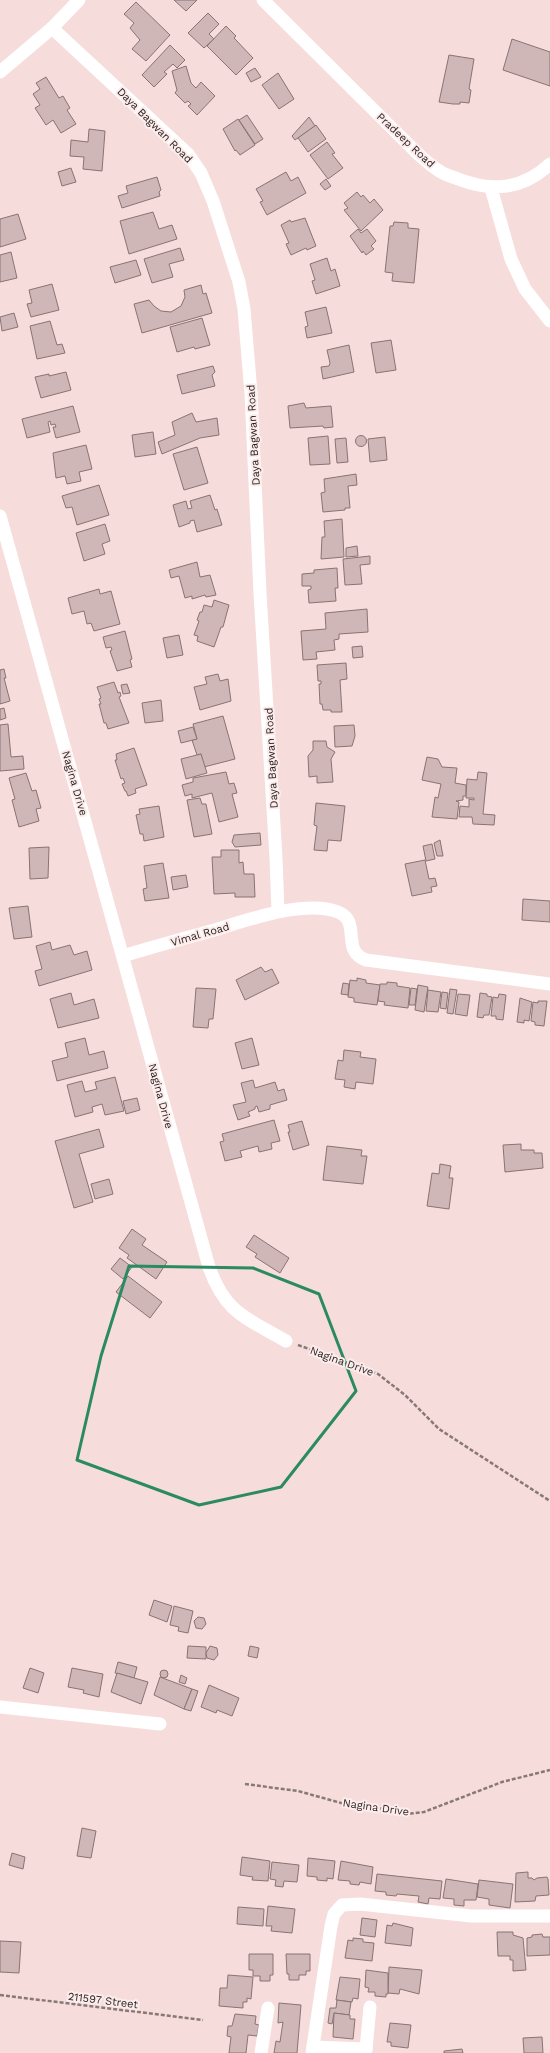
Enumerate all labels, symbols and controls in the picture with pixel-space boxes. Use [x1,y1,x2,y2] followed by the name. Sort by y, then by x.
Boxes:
[114,85,195,166] street label: Daya Bagwan Road
[374,110,437,170] street label: Pradeep Road
[244,384,263,486] street label: Daya Bagwan Road
[262,707,281,809] street label: Daya Bagwan Road
[59,749,90,817] street label: Nagina Drive
[169,920,231,949] street label: Vimal Road
[146,1062,175,1130] street label: Nagina Drive
[308,1344,375,1379] street label: Nagina Drive
[342,1796,410,1819] street label: Nagina Drive
[67,1990,139,2011] street label: 211597 Street

